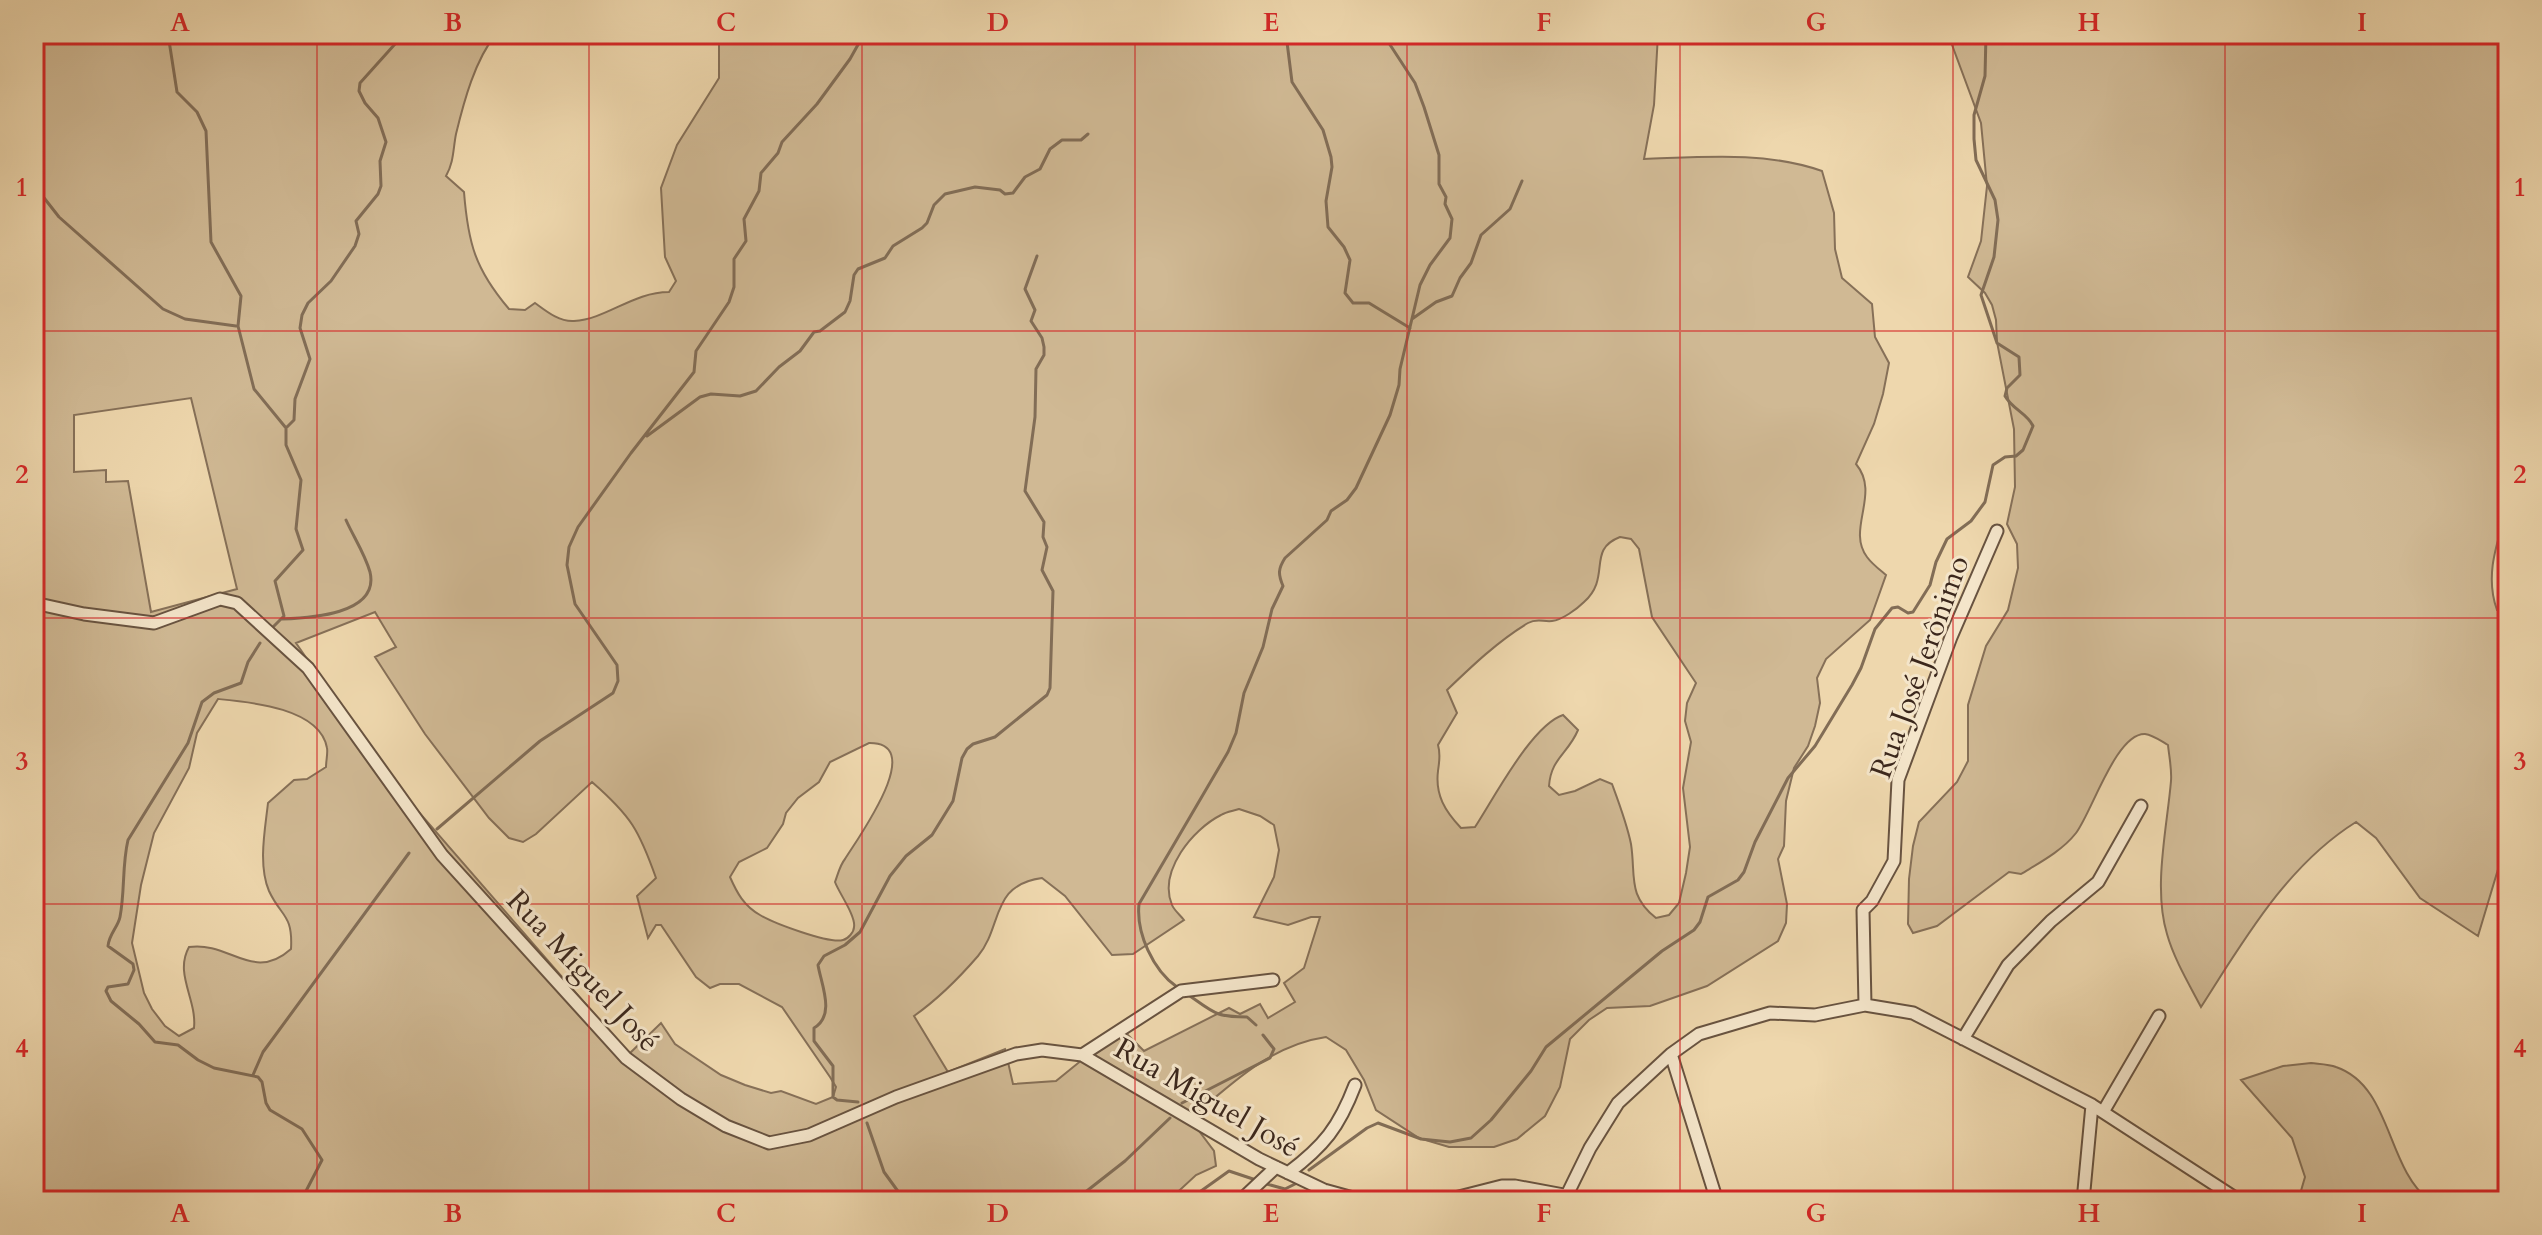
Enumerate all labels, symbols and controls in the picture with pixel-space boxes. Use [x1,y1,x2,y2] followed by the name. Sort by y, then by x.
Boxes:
[170,5,190,40] text: A
[444,5,462,40] text: B
[716,5,736,40] text: C
[987,5,1009,40] text: D
[1263,5,1279,40] text: E
[1536,5,1552,40] text: F
[1805,5,1827,40] text: G
[2078,5,2101,40] text: H
[2357,5,2367,40] text: I
[15,170,29,205] text: 1
[2513,170,2527,205] text: 1
[15,457,29,492] text: 2
[2513,457,2527,492] text: 2
[1861,550,1979,784] street label: Rua José Jerônimo
[15,744,29,779] text: 3
[2513,744,2527,779] text: 3
[497,881,669,1061] street label: Rua Miguel José
[1107,1028,1307,1168] street label: Rua Miguel José
[15,1031,29,1066] text: 4
[2513,1031,2527,1066] text: 4
[170,1196,190,1231] text: A
[444,1196,462,1231] text: B
[716,1196,736,1231] text: C
[987,1196,1009,1231] text: D
[1263,1196,1279,1231] text: E
[1536,1196,1552,1231] text: F
[1805,1196,1827,1231] text: G
[2078,1196,2101,1231] text: H
[2357,1196,2367,1231] text: I

